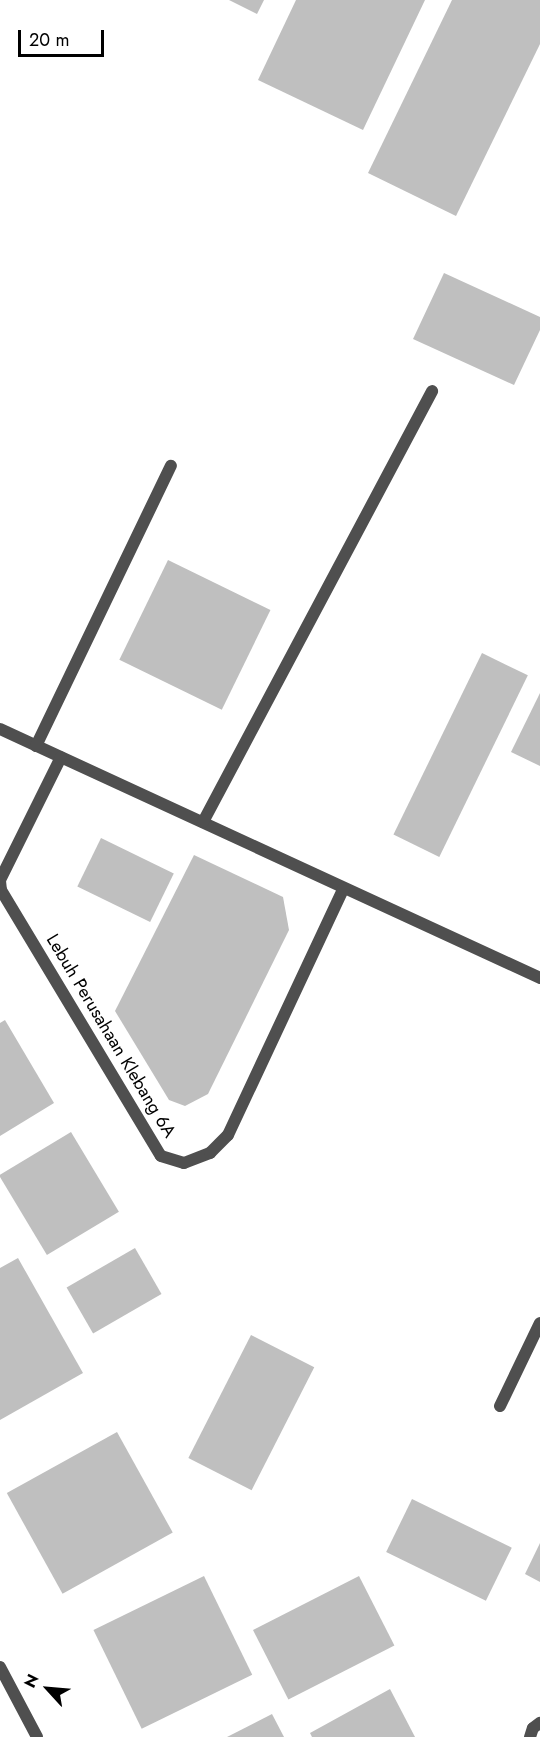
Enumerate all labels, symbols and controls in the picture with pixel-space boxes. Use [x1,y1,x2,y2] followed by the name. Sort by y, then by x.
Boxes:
[21,18,106,56] scale bar
[29,27,69,53] text: 20 m
[42,930,180,1142] street label: Lebuh Perusahaan Klebang 6A
[18,1659,78,1719] north arrow
[18,1670,44,1692] text: N

